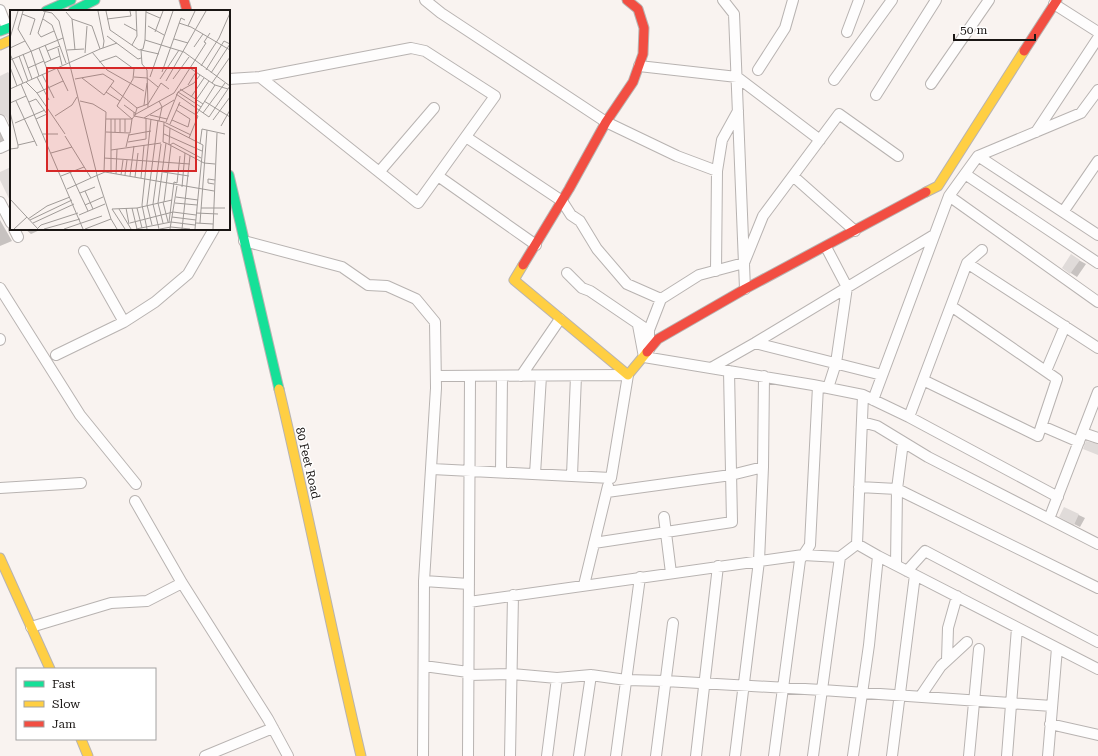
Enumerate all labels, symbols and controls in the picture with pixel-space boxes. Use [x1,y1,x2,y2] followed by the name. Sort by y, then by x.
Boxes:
[10,10,230,230] inset map
[954,16,1035,42] scale bar
[960,23,987,37] text: 50 m
[293,426,323,501] street label: 80 Feet Road
[16,668,156,740] legend
[52,677,76,691] text: Fast
[52,697,80,711] text: Slow
[52,717,76,731] text: Jam

